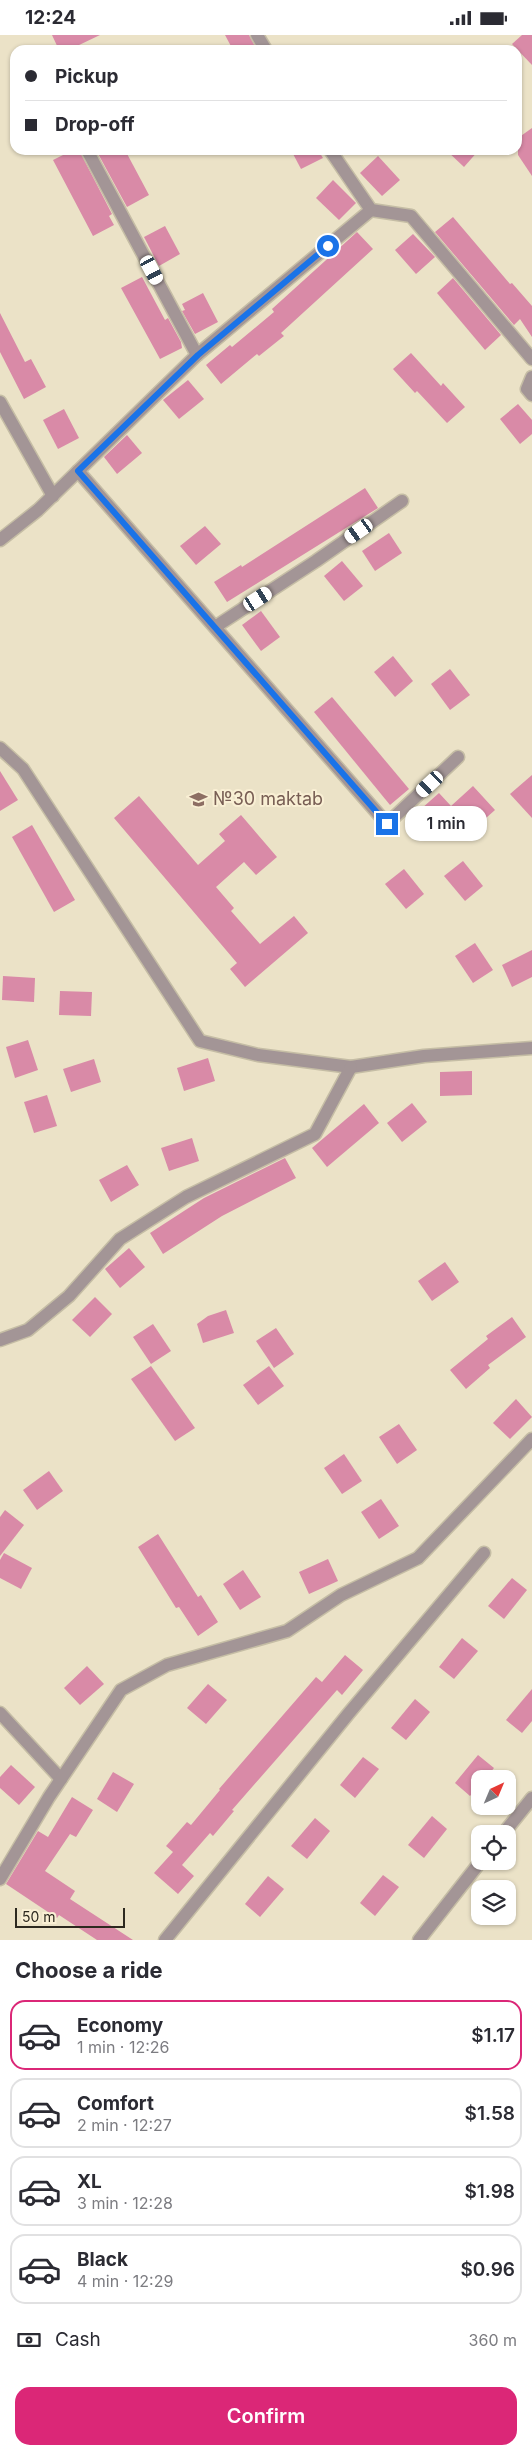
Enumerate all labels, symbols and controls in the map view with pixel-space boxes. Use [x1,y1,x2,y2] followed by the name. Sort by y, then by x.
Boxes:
[25,6,76,29] text: 12:24
[55,65,118,88] text: Pickup
[55,113,135,136] text: Drop-off
[317,235,339,257] route start
[138,253,165,287] car
[342,516,375,546] car
[241,585,274,613] car
[413,768,446,800] car
[213,788,323,809] place label: №30 maktab
[189,789,209,809] school or university icon: №30 maktab
[404,807,487,841] callout: 1 min
[376,813,398,835] route end
[426,813,466,833] text: 1 min
[471,1770,516,1815] north arrow
[471,1770,516,1925] map controls
[471,1825,516,1870] button: locate
[471,1880,516,1925] button: layers
[15,1905,125,1928] scale bar
[22,1908,56,1925] text: 50 m
[15,1957,163,1983] text: Choose a ride
[17,2013,62,2058] icon: car
[77,2014,163,2037] text: Economy
[471,2024,515,2047] text: $1.17
[77,2037,170,2057] text: 1 min · 12:26
[17,2091,62,2136] icon: car
[77,2092,154,2115] text: Comfort
[465,2102,515,2125] text: $1.58
[77,2115,172,2135] text: 2 min · 12:27
[17,2169,62,2214] icon: car
[77,2170,102,2193] text: XL
[464,2180,515,2203] text: $1.98
[77,2193,173,2213] text: 3 min · 12:28
[17,2247,62,2292] icon: car
[77,2248,128,2271] text: Black
[460,2258,515,2281] text: $0.96
[77,2271,173,2291] text: 4 min · 12:29
[15,2326,43,2354] icon: cash
[55,2328,101,2351] text: Cash
[469,2330,517,2350] text: 360 m
[15,2387,517,2445] button: Confirm

